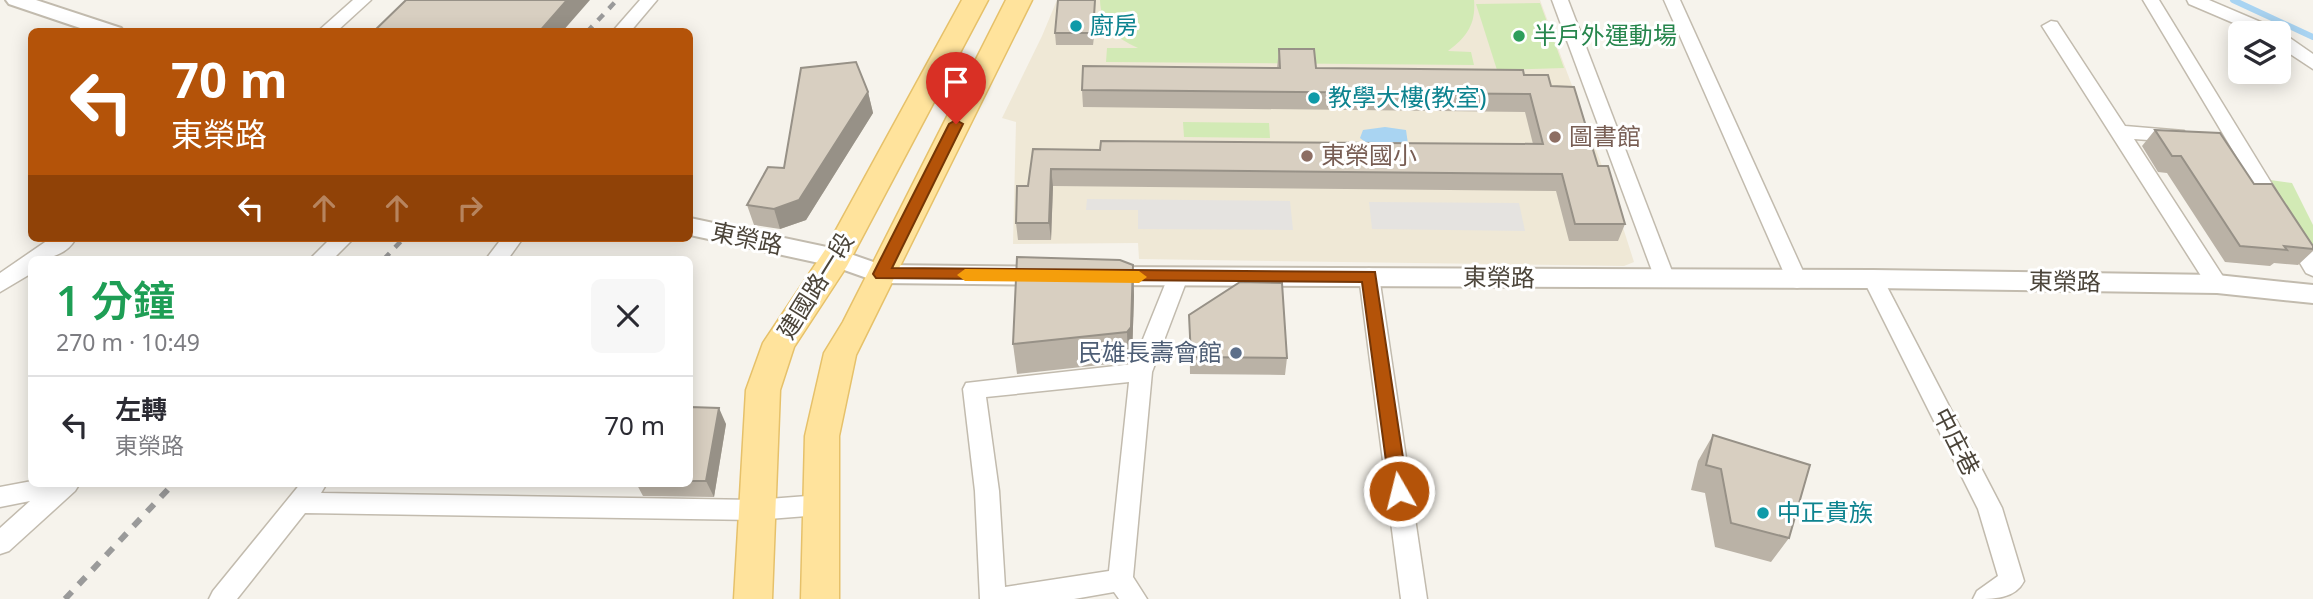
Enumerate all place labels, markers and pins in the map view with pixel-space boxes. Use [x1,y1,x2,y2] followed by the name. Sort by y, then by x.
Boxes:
[1090,8,1138,41] place label: 廚房
[1068,18,1084,34] marker: 廚房
[1533,18,1677,51] place label: 半戶外運動場
[1511,28,1527,44] marker: 半戶外運動場
[926,52,986,124] pin
[1328,80,1486,113] place label: 教學大樓(教室)
[1306,90,1322,106] marker: 教學大樓(教室)
[1569,119,1641,152] place label: 圖書館
[1547,129,1563,145] marker: 圖書館
[1321,138,1417,171] place label: 東榮國小
[1299,148,1315,164] marker: 東榮國小
[1078,335,1222,368] place label: 民雄長壽會館
[1228,345,1244,361] marker: 民雄長壽會館
[1777,495,1873,528] place label: 中正貴族
[1755,505,1771,521] marker: 中正貴族

